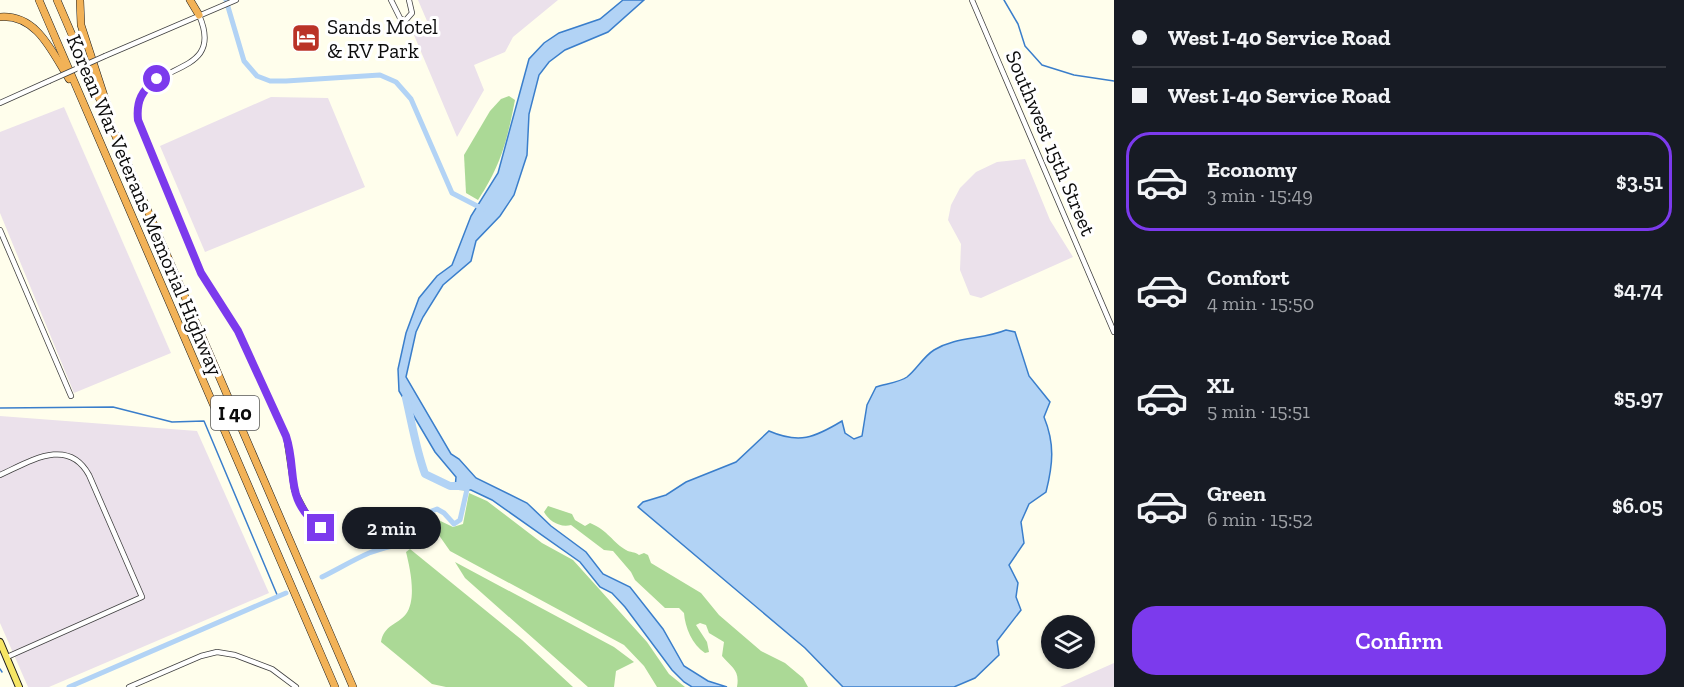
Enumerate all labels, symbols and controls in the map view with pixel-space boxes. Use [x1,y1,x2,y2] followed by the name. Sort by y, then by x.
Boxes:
[327,14,438,63] place label: Sands Motel & RV Park
[290,22,322,54] hotel icon: Sands Motel & RV Park
[1168,24,1391,51] text: West I-40 Service Road
[62,31,229,379] street label: Korean War Veterans Memorial Highway
[1001,47,1101,240] street label: Southwest 15th Street
[143,65,170,92] route start
[1168,82,1391,109] text: West I-40 Service Road
[1135,155,1189,209] icon: car
[1207,156,1297,183] text: Economy
[1616,168,1663,195] text: $3.51
[1207,183,1313,207] text: 3 min · 15:49
[1135,263,1189,317] icon: car
[1207,264,1289,291] text: Comfort
[1613,276,1663,303] text: $4.74
[1207,291,1314,315] text: 4 min · 15:50
[1135,371,1189,425] icon: car
[1207,372,1234,399] text: XL
[1614,384,1663,411] text: $5.97
[211,396,259,430] road number: I 40
[1207,399,1310,423] text: 5 min · 15:51
[1135,479,1189,533] icon: car
[1207,480,1266,507] text: Green
[1612,492,1663,519] text: $6.05
[342,507,441,549] callout: 2 min
[1207,507,1313,531] text: 6 min · 15:52
[307,514,334,541] route end
[367,516,416,540] text: 2 min
[1132,606,1666,675] button: Confirm
[1041,615,1095,669] map controls
[1041,615,1095,669] button: layers

